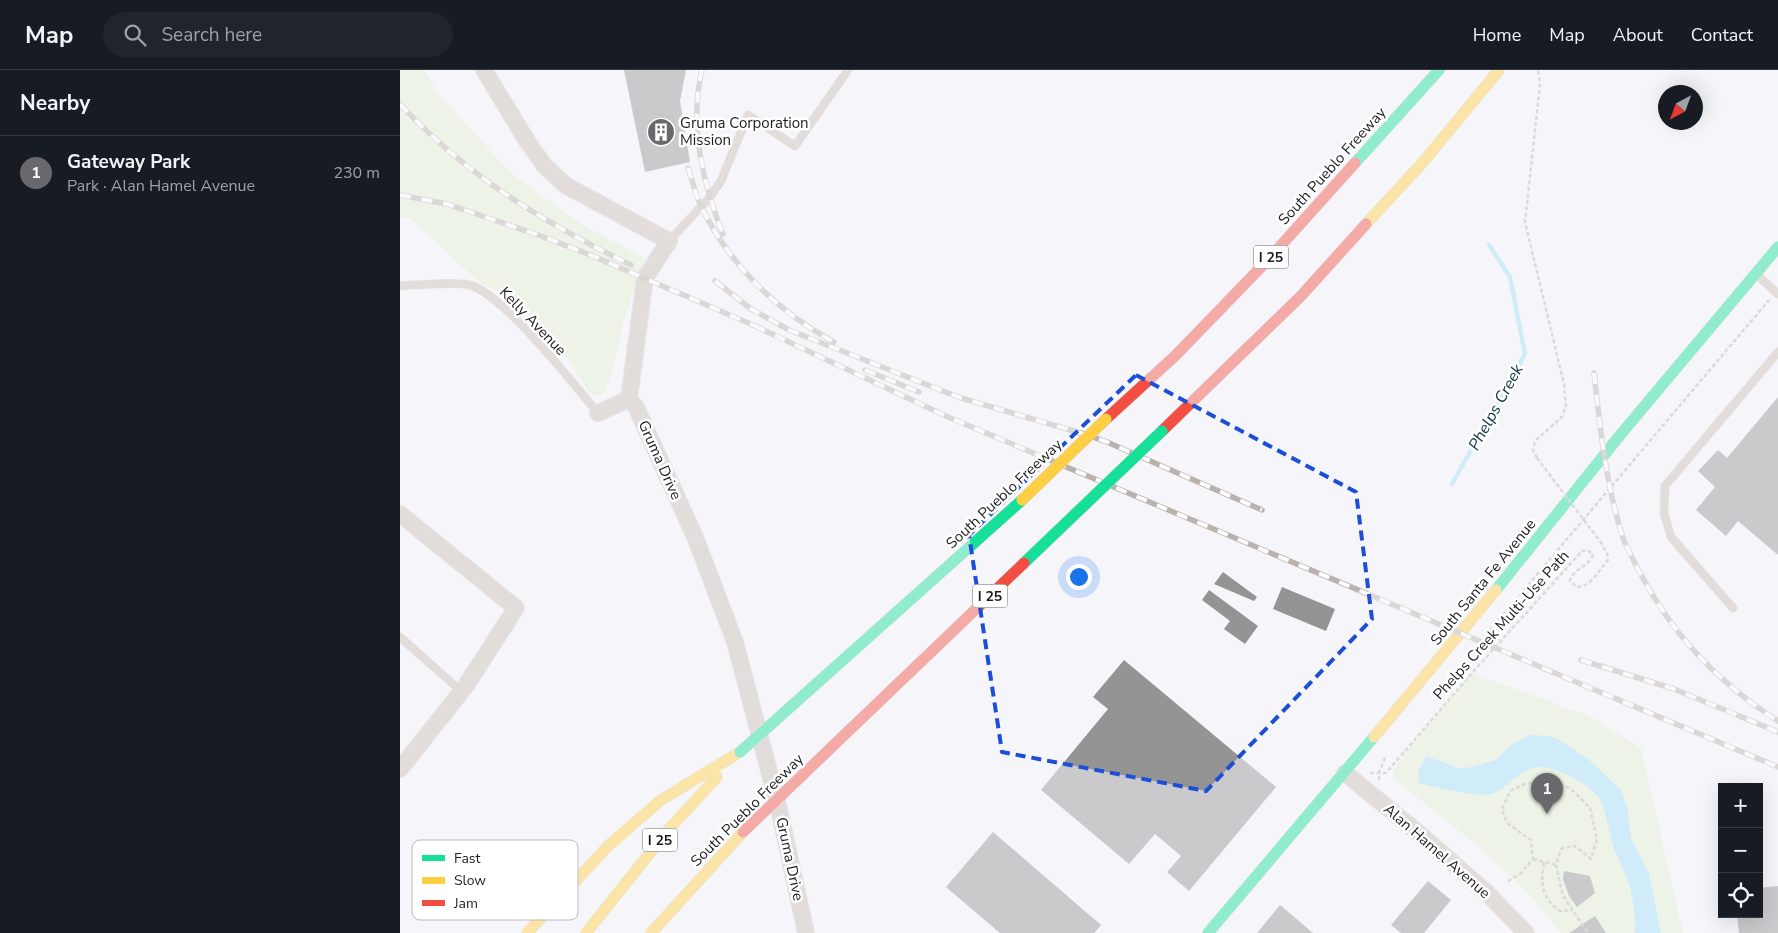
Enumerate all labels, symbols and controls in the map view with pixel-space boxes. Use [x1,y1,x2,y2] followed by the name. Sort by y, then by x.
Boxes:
[103,12,453,57] search box
[25,19,73,51] text: Map
[121,21,149,49] icon: search
[161,22,262,48] text: Search here
[1473,23,1521,47] text: Home
[1549,23,1585,47] text: Map
[1613,23,1663,47] text: About
[1691,23,1753,47] text: Contact
[1658,85,1703,130] north arrow
[20,89,90,117] text: Nearby
[1274,103,1390,229] street label: South Pueblo Freeway
[680,113,809,150] place label: Gruma Corporation Mission
[646,117,676,147] building icon: Gruma Corporation Mission
[67,149,190,175] text: Gateway Park
[31,162,41,184] text: 1
[333,162,380,184] text: 230 m
[67,175,255,197] text: Park · Alan Hamel Avenue
[1254,246,1288,268] road number: I 25
[495,282,571,360] street label: Kelly Avenue
[1463,360,1529,454] water label: Phelps Creek
[634,417,686,503] street label: Gruma Drive
[942,435,1067,553] street label: South Pueblo Freeway
[1426,515,1540,649] street label: South Santa Fe Avenue
[1429,546,1573,704] street label: Phelps Creek Multi-Use Path
[1066,564,1092,590] your location
[972,584,1008,608] road number: I 25
[686,749,808,871] street label: South Pueblo Freeway
[1531,773,1563,814] pin: 1
[1718,783,1763,918] map controls
[1718,783,1763,828] button: +
[1379,799,1495,903] street label: Alan Hamel Avenue
[771,815,809,903] street label: Gruma Drive
[642,828,678,852] road number: I 25
[1718,828,1763,873] button: −
[412,840,578,920] legend
[454,849,480,868] text: Fast
[454,871,486,890] text: Slow
[1718,873,1763,918] button: locate
[453,894,478,913] text: Jam

